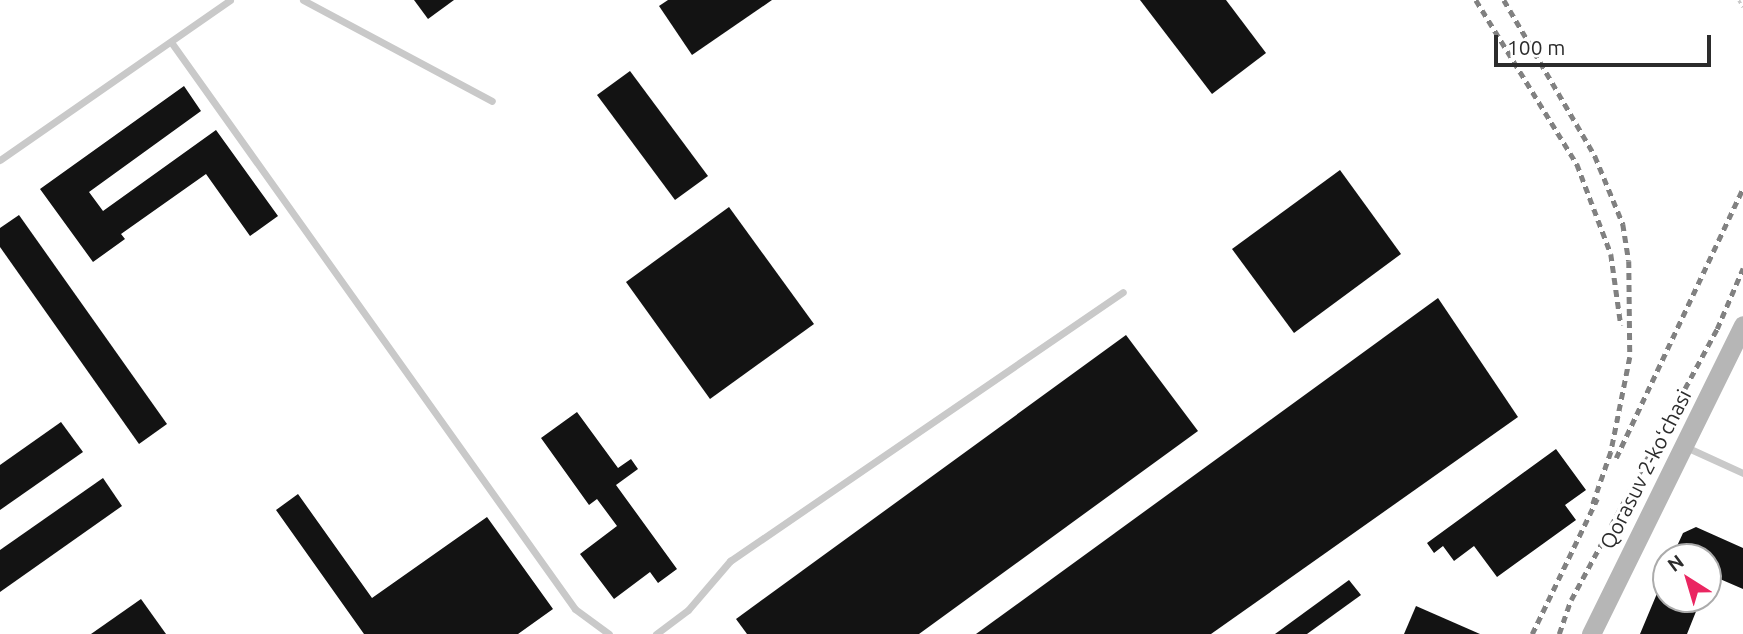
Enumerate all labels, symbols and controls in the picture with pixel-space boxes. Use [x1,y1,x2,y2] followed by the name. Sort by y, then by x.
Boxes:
[1498,21,1715,65] scale bar
[1507,35,1565,59] text: 100 m
[1594,385,1696,553] street label: Qorasuv 2-koʻchasi
[1652,543,1722,613] north arrow
[1663,550,1688,576] text: N

